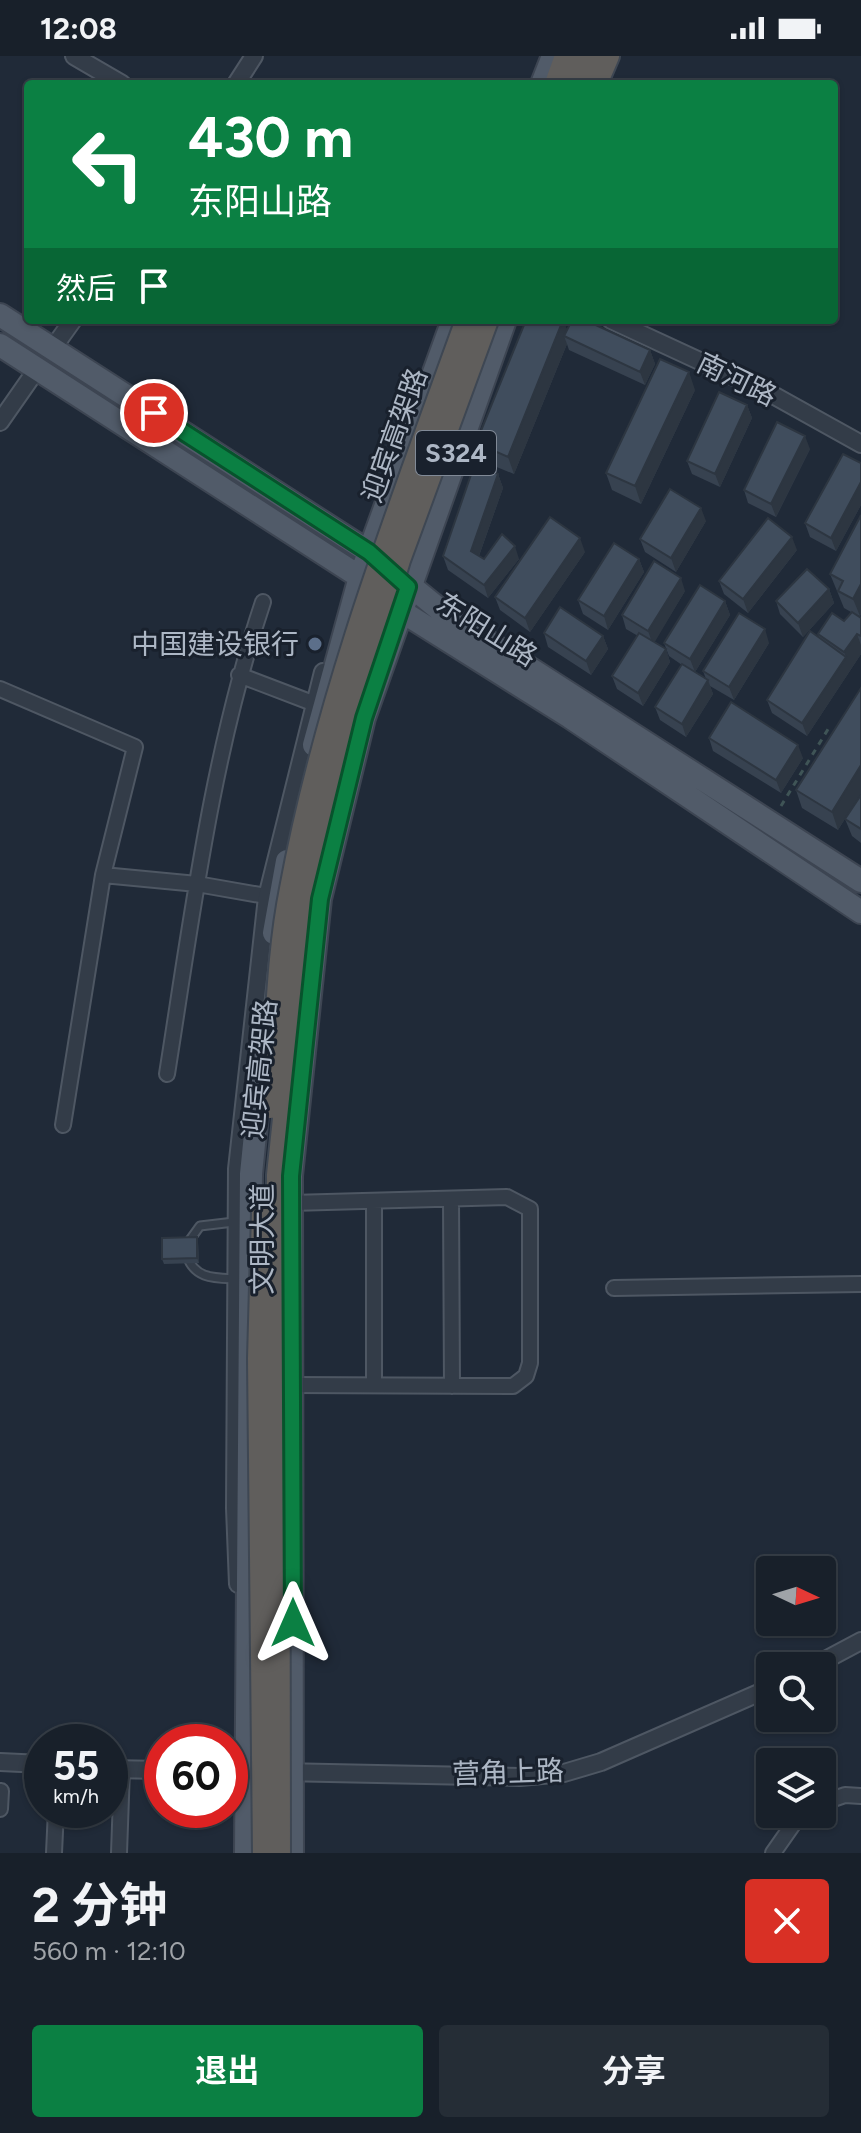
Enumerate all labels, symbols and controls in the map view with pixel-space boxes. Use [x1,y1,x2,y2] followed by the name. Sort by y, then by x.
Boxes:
[40,10,117,47] text: 12:08
[188,104,353,171] text: 430 m
[56,112,160,216] icon: left
[188,180,332,223] text: 东阳山路
[132,264,176,308] icon: arrive
[56,270,116,307] text: 然后
[692,345,782,413] street label: 南河路
[354,363,434,507] street label: 迎宾高架路
[120,379,188,447] pin
[132,391,176,435] icon: arrive
[416,431,496,475] road number: S324
[430,585,544,673] street label: 东阳山路
[131,627,299,661] place label: 中国建设银行
[306,635,324,653] marker: 中国建设银行
[235,998,283,1140] street label: 迎宾高架路
[245,1183,279,1295] street label: 文明大道
[756,1556,836,1636] north arrow
[756,1556,836,1828] map controls
[251,1581,335,1665] position arrow
[756,1652,836,1732] button: search
[144,1724,248,1828] speed limit sign: 60
[53,1742,99,1790] text: 55
[756,1748,836,1828] button: layers
[451,1753,565,1791] street label: 营角上路
[53,1784,99,1808] text: km/h
[32,1876,167,1934] text: 2 分钟
[745,1879,829,1963] button: close
[32,1935,186,1967] text: 560 m · 12:10
[32,2025,423,2117] button: 退出
[439,2025,829,2117] button: 分享

